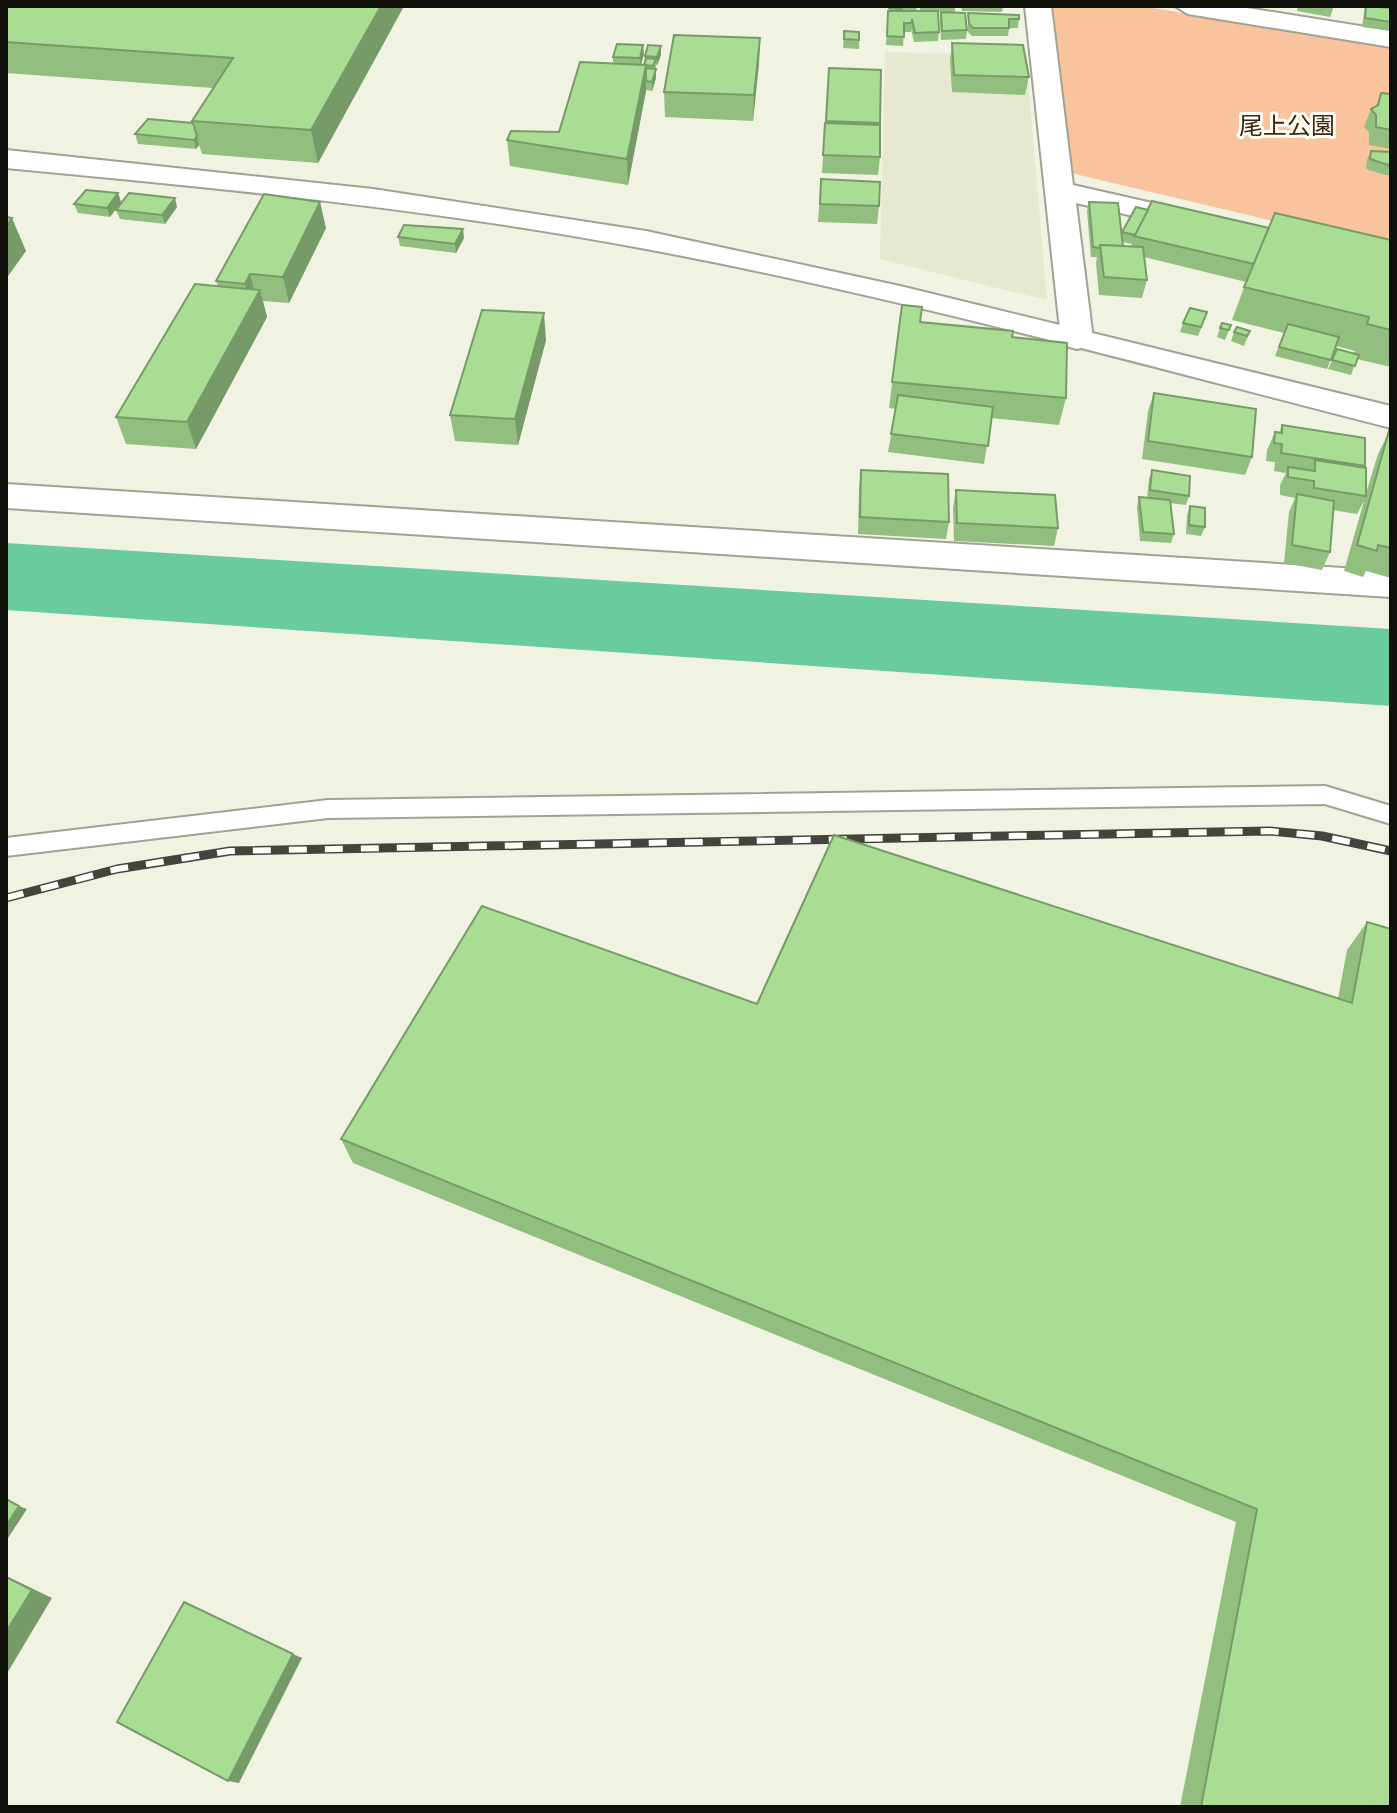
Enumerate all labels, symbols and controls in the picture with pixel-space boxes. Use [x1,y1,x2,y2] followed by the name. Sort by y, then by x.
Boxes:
[1239,112,1335,140] park label: 尾上公園

